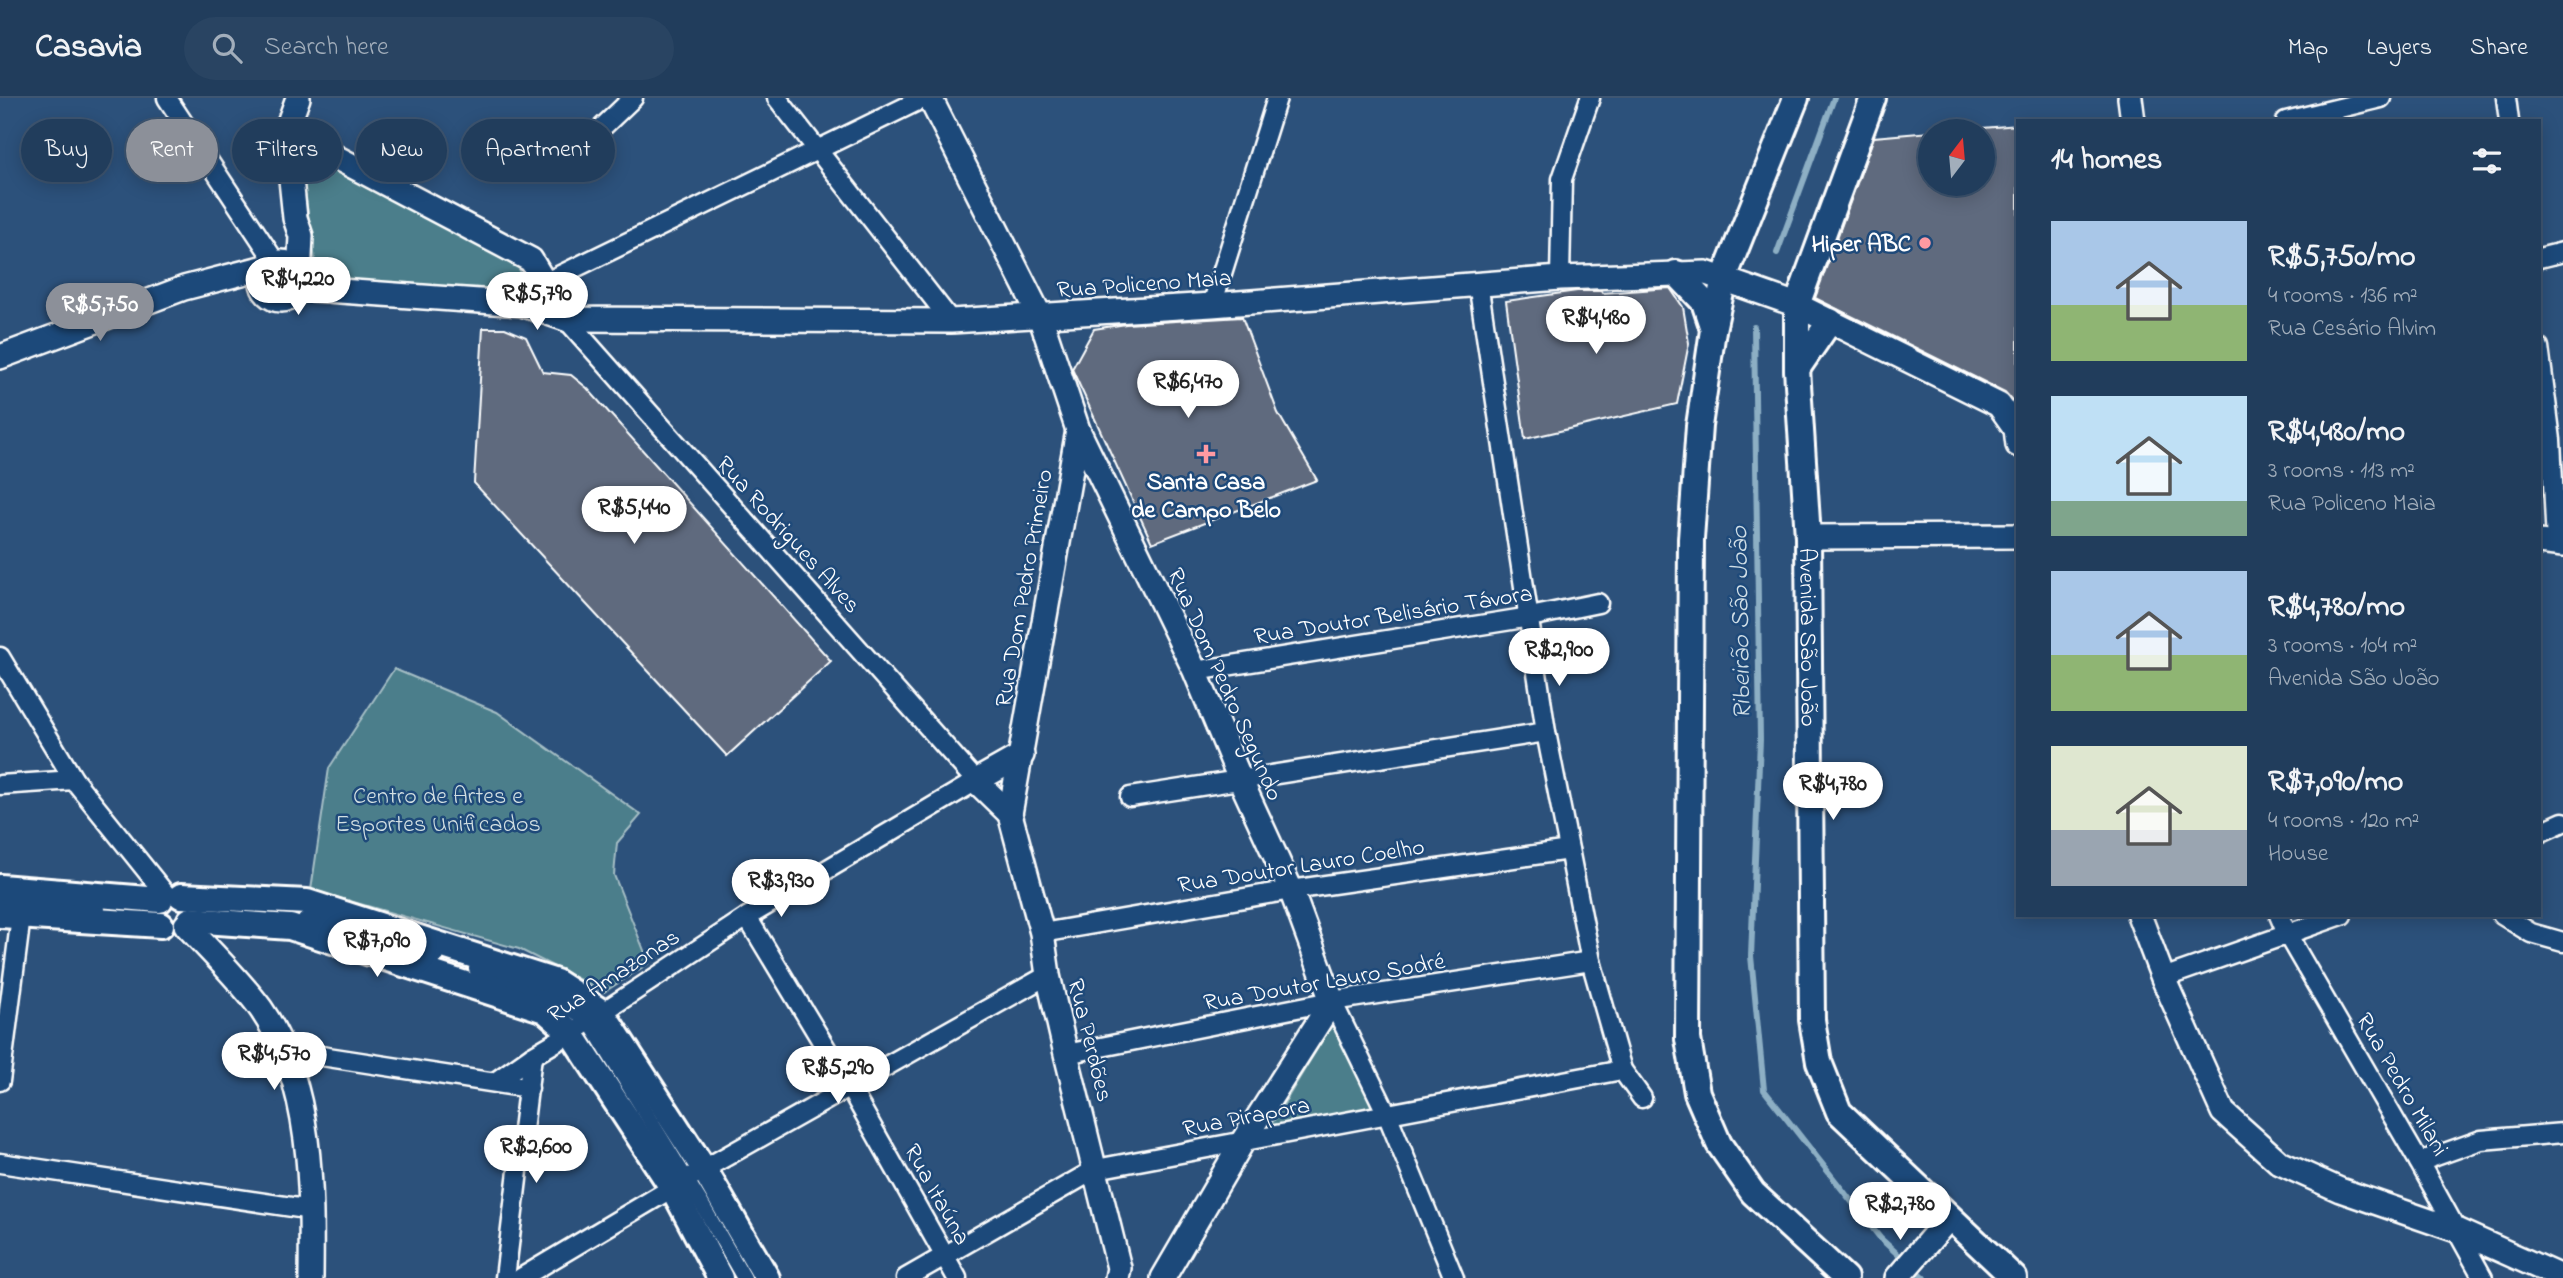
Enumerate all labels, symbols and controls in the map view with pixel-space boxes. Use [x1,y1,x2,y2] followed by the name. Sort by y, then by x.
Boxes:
[184,17,674,80] search box
[35,24,142,72] text: Casavia
[208,29,246,67] icon: search
[264,29,389,67] text: Search here
[2288,31,2328,66] text: Map
[2366,31,2432,66] text: Layers
[2470,31,2528,66] text: Share
[21,119,112,182] chip: Buy
[126,119,218,182] chip: Rent
[232,119,342,182] chip: Filters
[356,119,447,182] chip: New
[461,119,615,182] chip: Apartment
[1918,119,1995,196] north arrow
[1918,119,1995,196] map controls
[2051,139,2162,183] text: 14 homes
[2468,142,2506,180] icon: filters
[1811,228,1911,263] place label: Hiper ABC
[1917,235,1933,251] marker: Hiper ABC
[2268,236,2416,280] text: R$5,750/mo
[2107,249,2191,333] icon: home
[233,258,363,317] pin: R$4,220
[1056,262,1233,309] street label: Rua Policeno Maia
[262,263,334,296] text: R$4,220
[472,272,602,332] pin: R$5,790
[502,278,572,311] text: R$5,790
[2268,280,2418,313] text: 4 rooms · 136 m²
[35,284,165,343] pin: R$5,750
[62,289,138,322] text: R$5,750
[1531,296,1661,356] pin: R$4,480
[1562,302,1630,335] text: R$4,480
[2268,313,2436,346] text: Rua Cesário Alvim
[1123,360,1253,420] pin: R$6,470
[1153,366,1223,399] text: R$6,470
[2268,411,2405,455] text: R$4,480/mo
[2107,424,2191,508] icon: home
[1196,444,1216,464] marker: Santa Casa de Campo Belo
[707,449,868,622] street label: Rua Rodrigues Alves
[2268,455,2415,488] text: 3 rooms · 113 m²
[1131,466,1281,529] place label: Santa Casa de Campo Belo
[987,467,1064,710] street label: Rua Dom Pedro Primeiro
[569,486,699,546] pin: R$5,440
[2268,488,2436,521] text: Rua Policeno Maia
[598,492,670,525] text: R$5,440
[1721,525,1763,720] water label: Ribeirão São João
[1788,547,1825,727] street label: Avenida São João
[1157,563,1291,807] street label: Rua Dom Pedro Segundo
[1252,577,1535,656] street label: Rua Doutor Belisário Távora
[2268,586,2405,630] text: R$4,780/mo
[2107,599,2191,683] icon: home
[1494,628,1624,688] pin: R$2,900
[2268,630,2417,663] text: 3 rooms · 104 m²
[1525,634,1593,667] text: R$2,900
[2268,663,2440,696] text: Avenida São João
[2268,761,2403,805] text: R$7,090/mo
[1768,762,1898,822] pin: R$4,780
[1799,768,1867,801] text: R$4,780
[2107,774,2191,858] icon: home
[335,780,541,843] park label: Centro de Artes e Esportes Unificados
[2268,805,2419,838] text: 4 rooms · 120 m²
[1176,831,1427,904] street label: Rua Doutor Lauro Coelho
[2268,838,2328,871] text: House
[716,860,846,919] pin: R$3,930
[748,865,814,898] text: R$3,930
[312,920,442,979] pin: R$7,090
[541,921,688,1033] street label: Rua Amazonas
[344,925,410,958] text: R$7,090
[1201,945,1448,1022] street label: Rua Doutor Lauro Sodré
[1056,975,1121,1106] street label: Rua Perdões
[2346,1007,2456,1164] street label: Rua Pedro Milani
[209,1032,339,1092] pin: R$4,570
[238,1038,310,1071] text: R$4,570
[773,1046,903,1106] pin: R$5,290
[802,1052,874,1085] text: R$5,290
[1180,1089,1313,1148] street label: Rua Pirapora
[471,1126,601,1185] pin: R$2,600
[500,1131,572,1164] text: R$2,600
[894,1138,978,1252] street label: Rua Itaúna
[1835,1182,1965,1242] pin: R$2,780
[1865,1188,1935,1221] text: R$2,780

